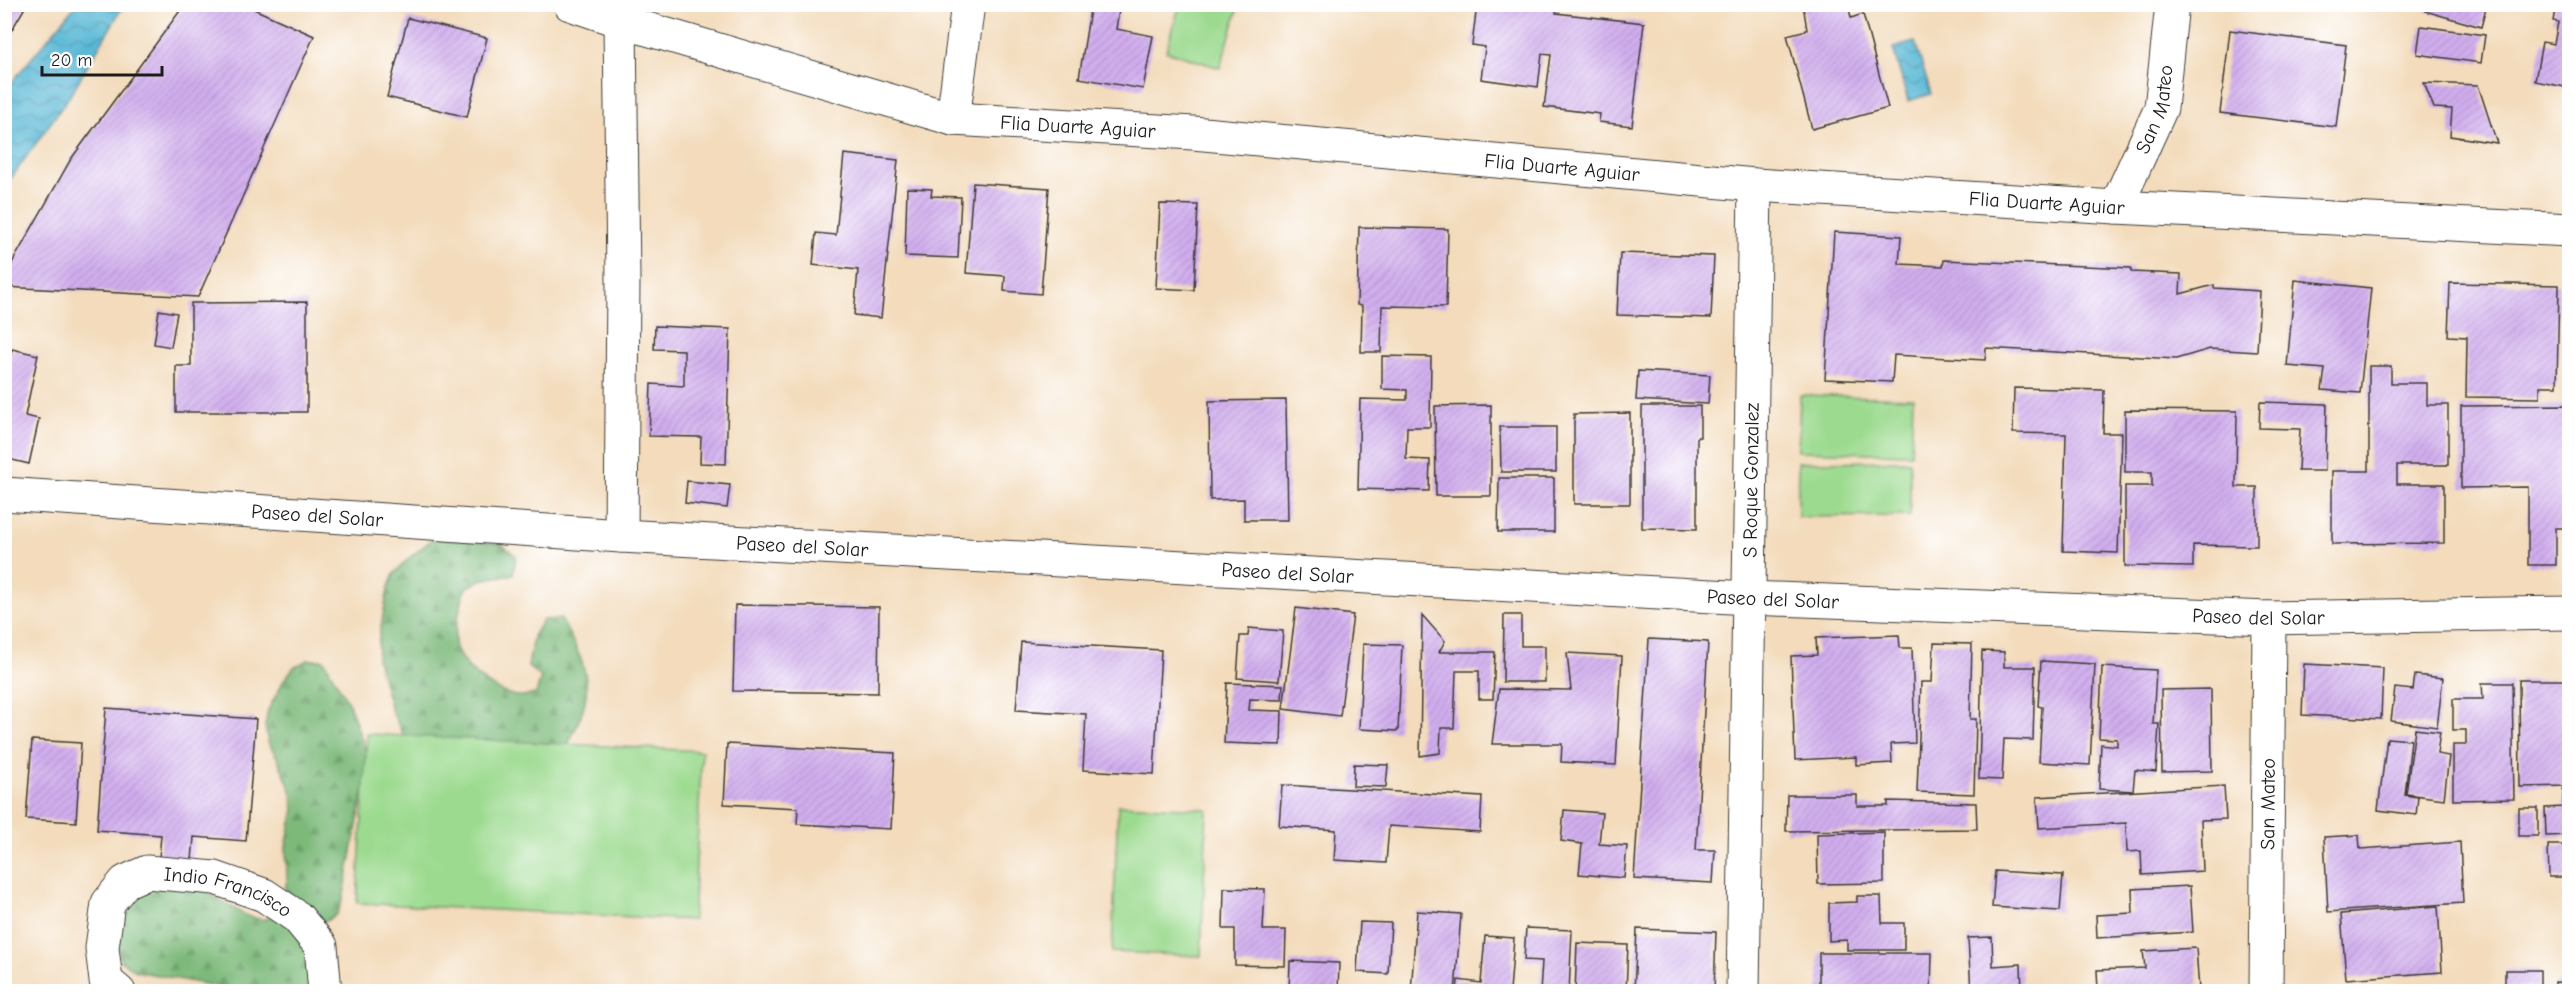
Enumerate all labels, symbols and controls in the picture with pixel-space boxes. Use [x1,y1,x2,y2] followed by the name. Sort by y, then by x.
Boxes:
[42,39,162,77] scale bar
[51,50,92,71] text: 20 m
[2131,64,2177,157] street label: San Mateo
[999,111,1156,143] street label: Flia Duarte Aguiar
[1483,149,1641,186] street label: Flia Duarte Aguiar
[1968,187,2125,219] street label: Flia Duarte Aguiar
[1738,402,1764,558] street label: S Roque Gonzalez
[250,500,384,532] street label: Paseo del Solar
[736,531,869,562] street label: Paseo del Solar
[1221,558,1354,588] street label: Paseo del Solar
[1706,585,1839,613] street label: Paseo del Solar
[2192,604,2325,630] street label: Paseo del Solar
[2256,758,2280,850] street label: San Mateo
[163,863,296,922] street label: Indio Francisco

